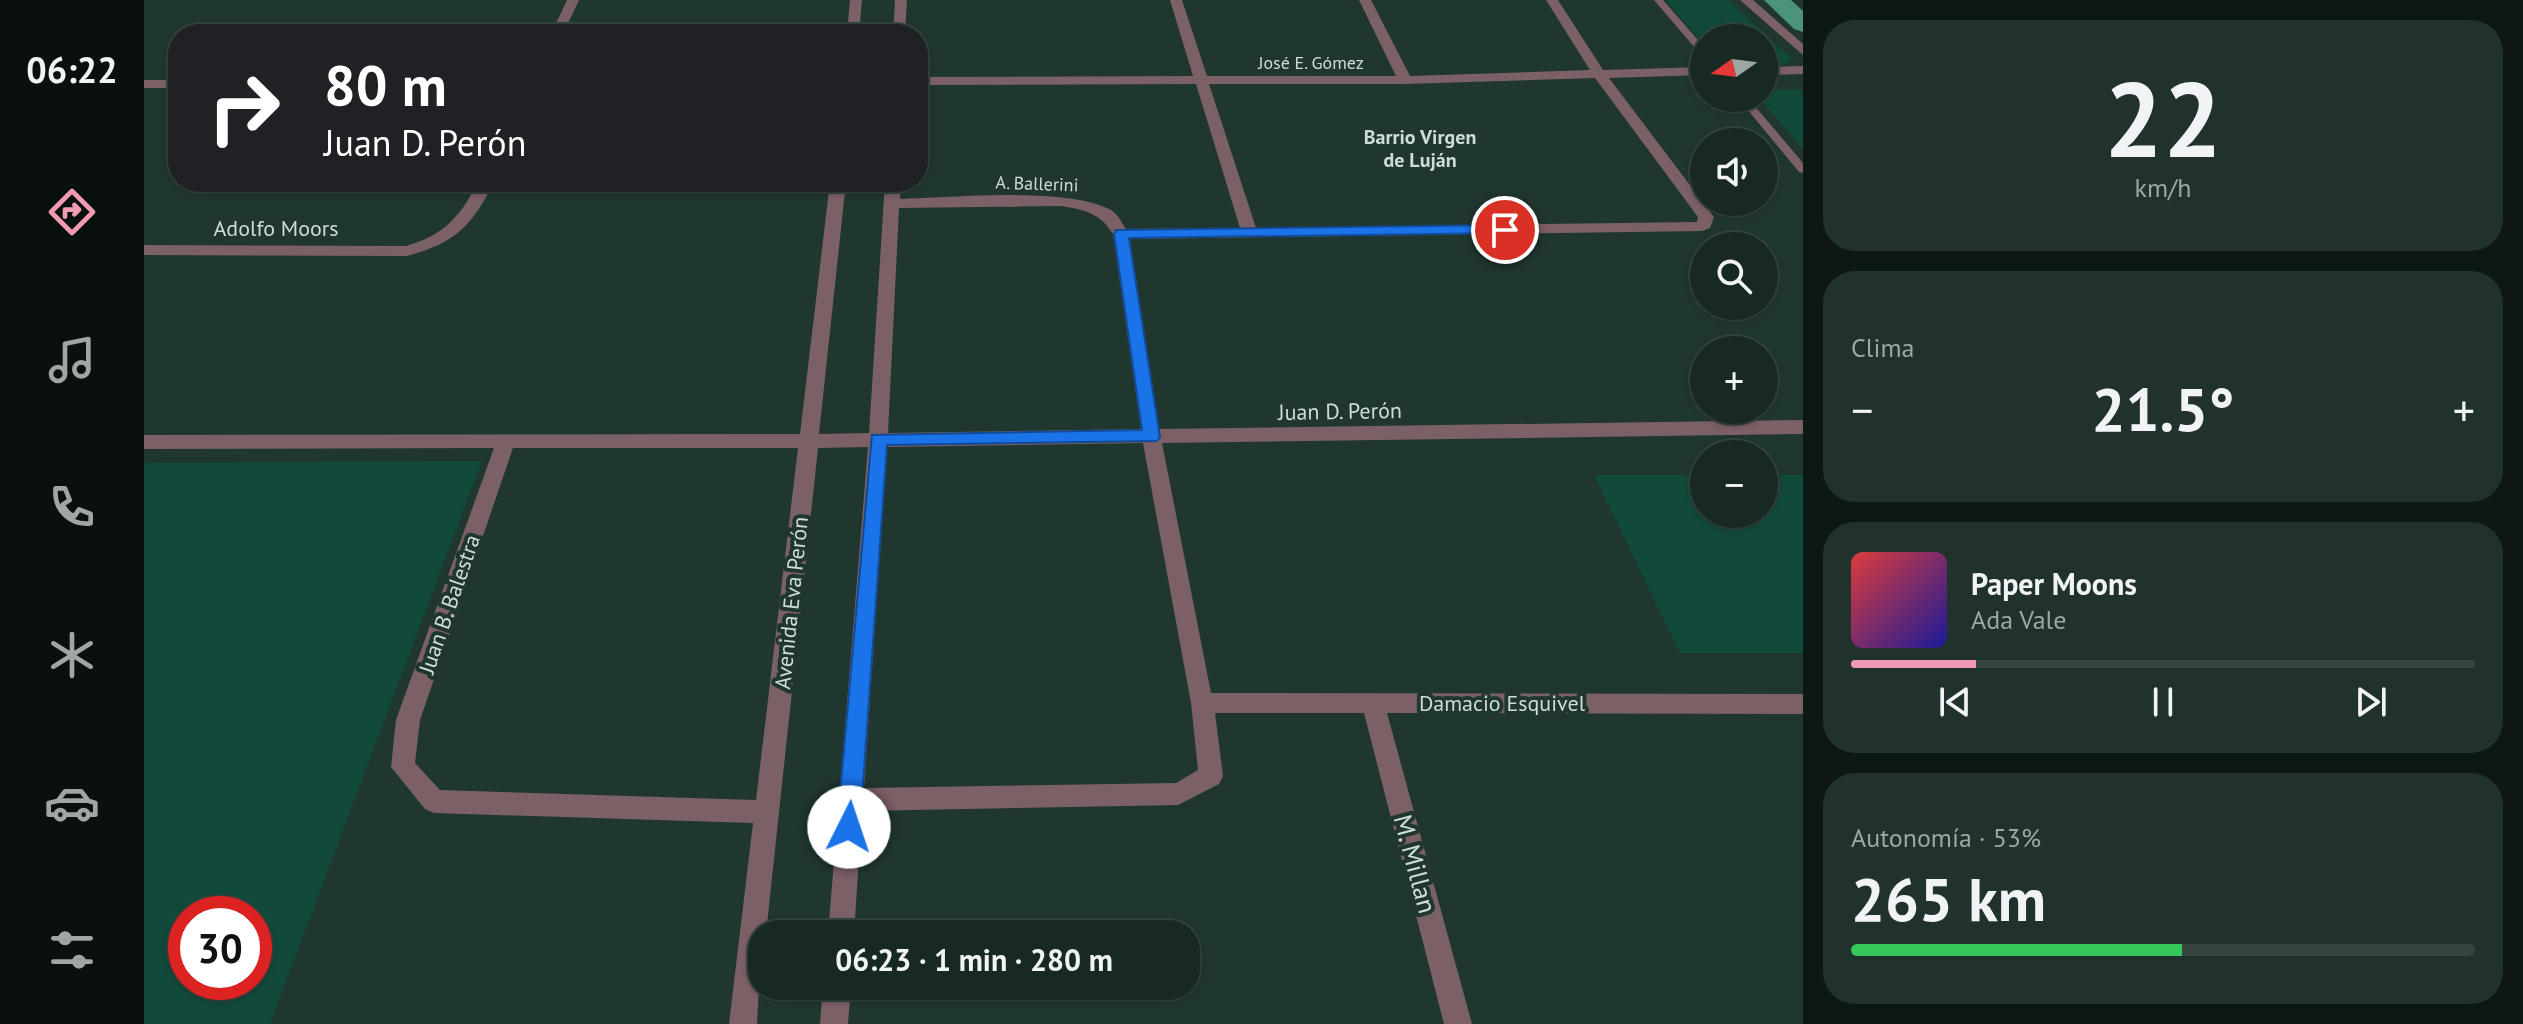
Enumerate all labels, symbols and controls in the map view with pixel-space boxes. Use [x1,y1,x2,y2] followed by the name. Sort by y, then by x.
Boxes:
[1690,24,1778,112] north arrow
[1690,24,1778,528] map controls
[26,46,118,93] text: 06:22
[324,49,447,121] text: 80 m
[1257,51,1364,74] street label: José E. Gómez
[2104,51,2222,186] text: 22
[192,56,296,160] icon: right
[324,119,526,166] text: Juan D. Perón
[1364,124,1476,173] district label: Barrio Virgen de Luján
[1690,128,1778,216] button: sound
[995,171,1079,196] street label: A. Ballerini
[2135,171,2192,204] text: km/h
[44,184,100,240] icon: directions
[1471,196,1539,264] pin
[1483,208,1527,252] icon: arrive
[213,214,339,242] street label: Adolfo Moors
[1690,232,1778,320] button: search
[1851,331,1914,364] text: Clima
[44,332,100,388] icon: music
[1690,336,1778,424] button: +
[2091,370,2235,448] text: 21.5°
[1851,381,1873,438] text: −
[2453,381,2475,438] text: +
[1277,396,1402,426] street label: Juan D. Perón
[1690,440,1778,528] button: −
[44,479,100,535] icon: phone
[768,515,814,691] street label: Avenida Eva Perón
[412,531,486,678] street label: Juan B. Balestra
[1971,564,2137,603] text: Paper Moons
[1971,603,2066,636] text: Ada Vale
[44,627,100,683] icon: climate
[1933,680,1977,724] icon: previous
[2141,680,2185,724] icon: pause
[2349,680,2393,724] icon: next
[1419,689,1586,717] street label: Damacio Esquivel
[44,775,100,831] icon: car
[807,785,891,869] position arrow
[1386,811,1444,917] street label: M. Millan
[1851,821,2041,854] text: Autonomía · 53%
[1851,860,2046,938] text: 265 km
[168,896,272,1000] speed limit sign: 30
[44,922,100,978] icon: filters
[835,940,1113,979] text: 06:23 · 1 min · 280 m

